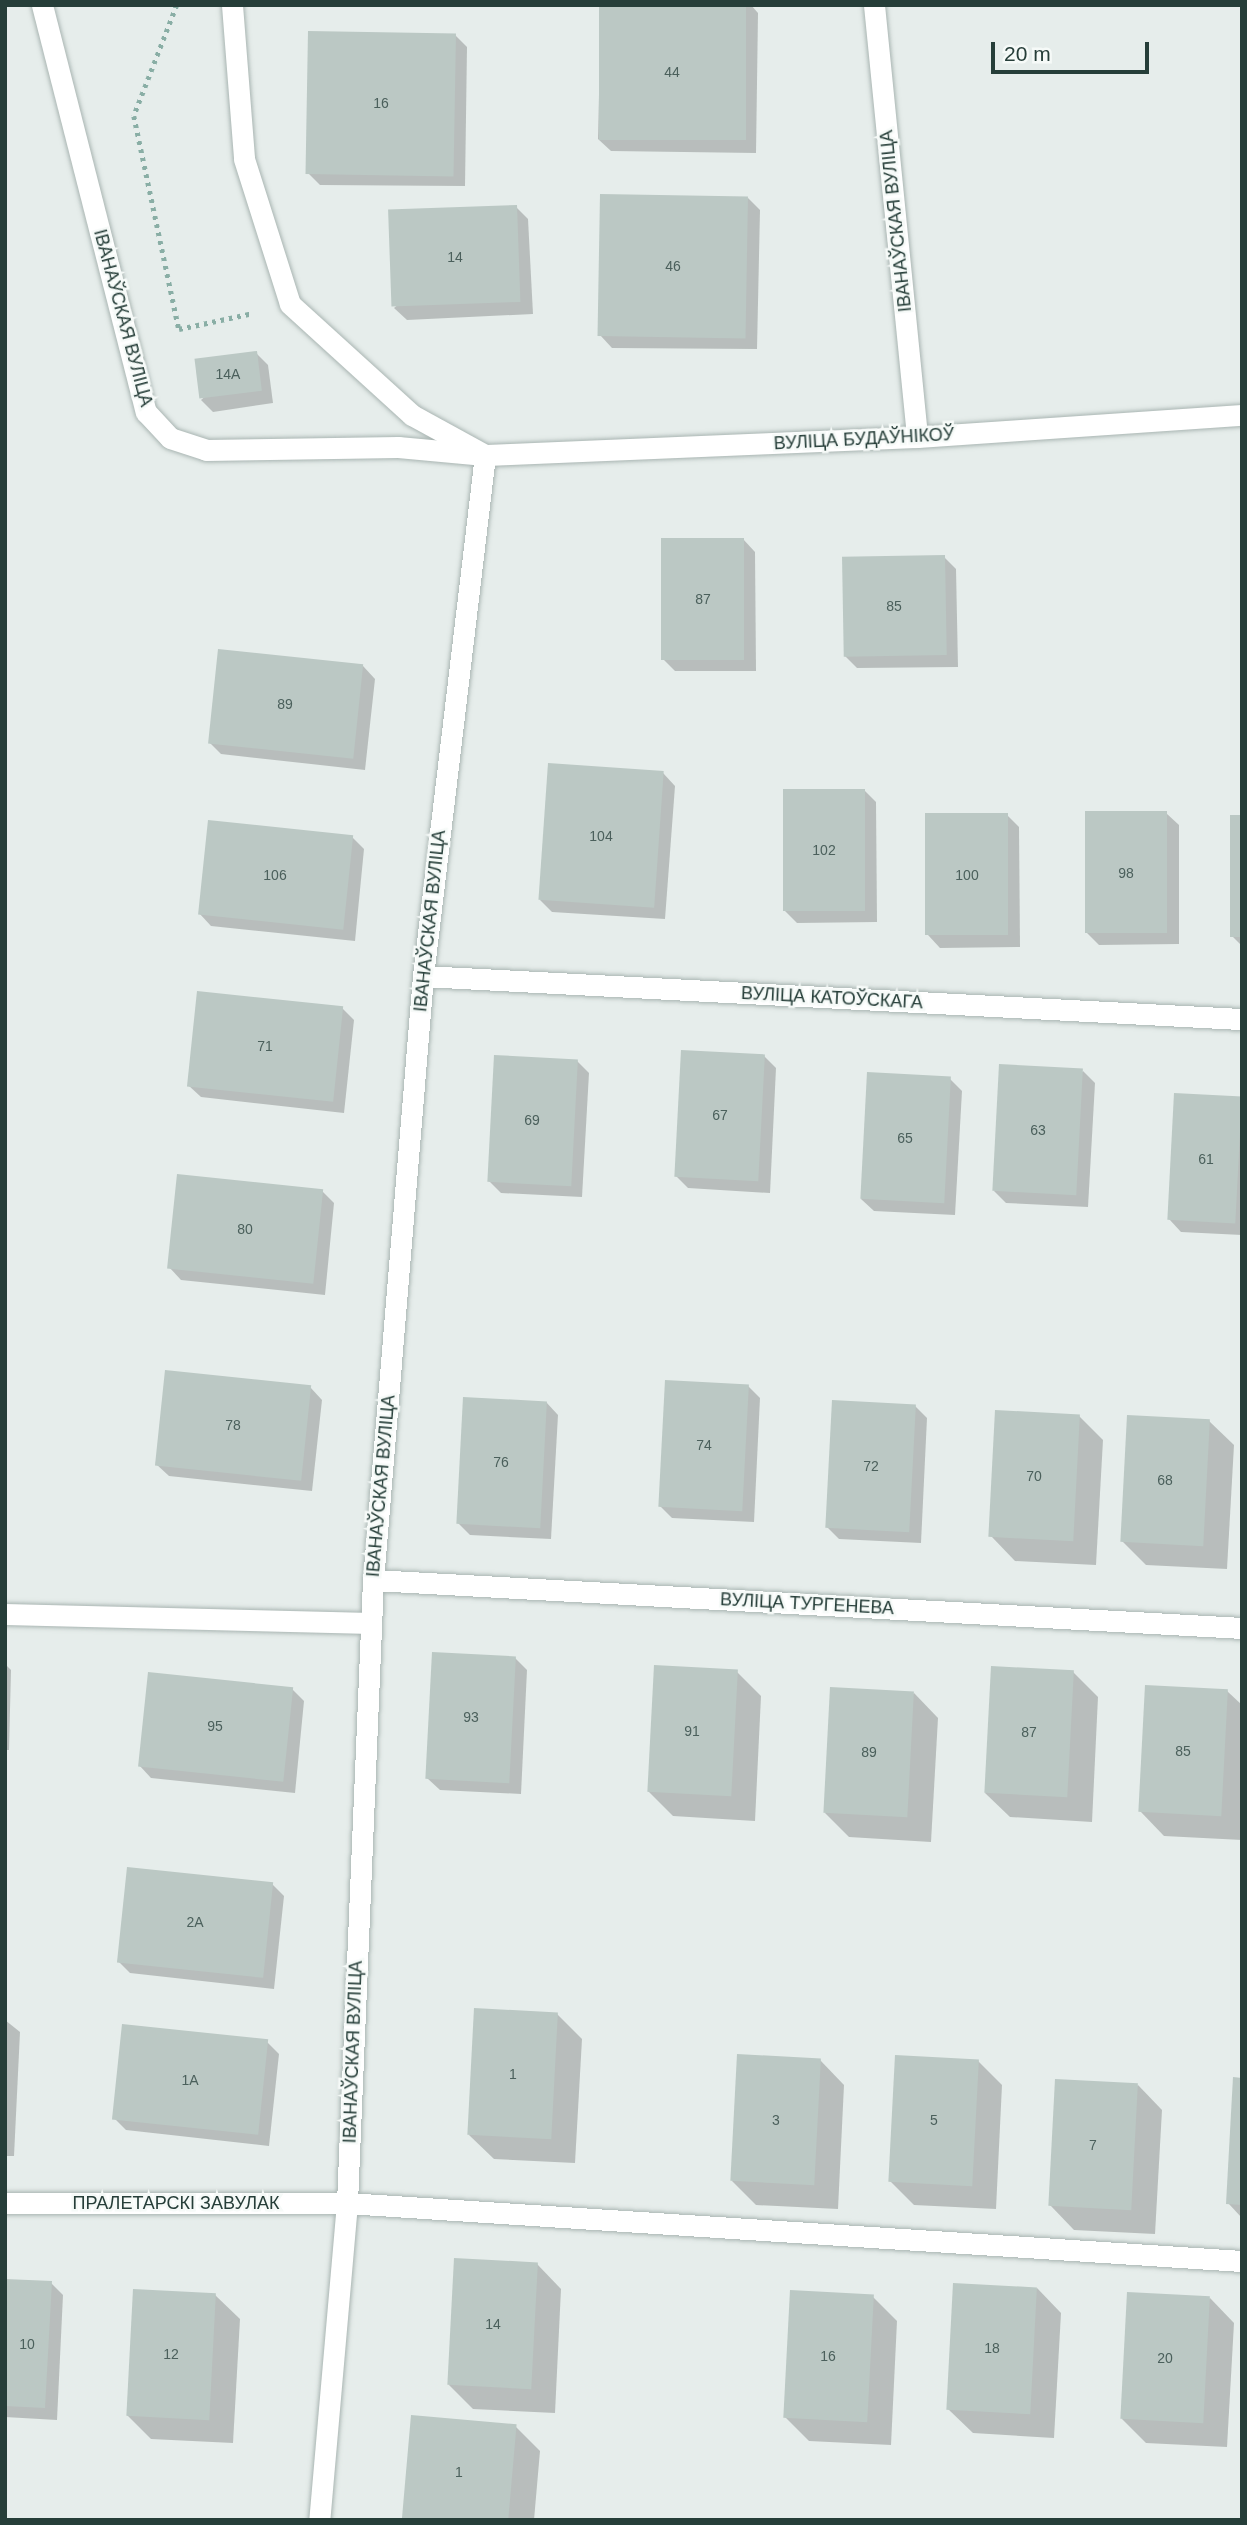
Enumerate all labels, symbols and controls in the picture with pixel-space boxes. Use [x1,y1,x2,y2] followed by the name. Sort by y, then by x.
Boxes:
[995,28,1152,72] scale bar
[1004,42,1051,65] text: 20 m
[664,64,680,80] house number: 44
[373,95,389,111] house number: 16
[876,129,916,313] street label: ІВАНАЎСКАЯ ВУЛІЦА
[89,227,157,409] street label: ІВАНАЎСКАЯ ВУЛІЦА
[447,249,463,265] house number: 14
[665,258,681,274] house number: 46
[216,366,240,382] house number: 14А
[773,423,955,455] street label: ВУЛІЦА БУДАЎНІКОЎ
[695,591,711,607] house number: 87
[886,598,902,614] house number: 85
[277,696,293,712] house number: 89
[589,828,613,844] house number: 104
[410,829,450,1013] street label: ІВАНАЎСКАЯ ВУЛІЦА
[812,842,836,858] house number: 102
[1118,865,1134,881] house number: 98
[263,867,287,883] house number: 106
[955,867,979,883] house number: 100
[740,982,924,1014] street label: ВУЛІЦА КАТОЎСКАГА
[257,1038,273,1054] house number: 71
[712,1107,728,1123] house number: 67
[524,1112,540,1128] house number: 69
[1030,1122,1046,1138] house number: 63
[897,1130,913,1146] house number: 65
[1198,1151,1214,1167] house number: 61
[237,1221,253,1237] house number: 80
[362,1394,400,1578] street label: ІВАНАЎСКАЯ ВУЛІЦА
[225,1417,241,1433] house number: 78
[696,1437,712,1453] house number: 74
[493,1454,509,1470] house number: 76
[863,1458,879,1474] house number: 72
[1026,1468,1042,1484] house number: 70
[1157,1472,1173,1488] house number: 68
[720,1589,894,1619] street label: ВУЛІЦА ТУРГЕНЕВА
[463,1709,479,1725] house number: 93
[207,1718,223,1734] house number: 95
[684,1723,700,1739] house number: 91
[1021,1724,1037,1740] house number: 87
[1175,1743,1191,1759] house number: 85
[861,1744,877,1760] house number: 89
[186,1914,204,1930] house number: 2А
[339,1960,367,2144] street label: ІВАНАЎСКАЯ ВУЛІЦА
[509,2066,517,2082] house number: 1
[181,2072,199,2088] house number: 1А
[772,2112,780,2128] house number: 3
[930,2112,938,2128] house number: 5
[1089,2137,1097,2153] house number: 7
[72,2192,280,2214] street label: ПРАЛЕТАРСКІ ЗАВУЛАК
[485,2316,501,2332] house number: 14
[19,2336,35,2352] house number: 10
[984,2340,1000,2356] house number: 18
[163,2346,179,2362] house number: 12
[820,2348,836,2364] house number: 16
[1157,2350,1173,2366] house number: 20
[455,2464,463,2480] house number: 1

